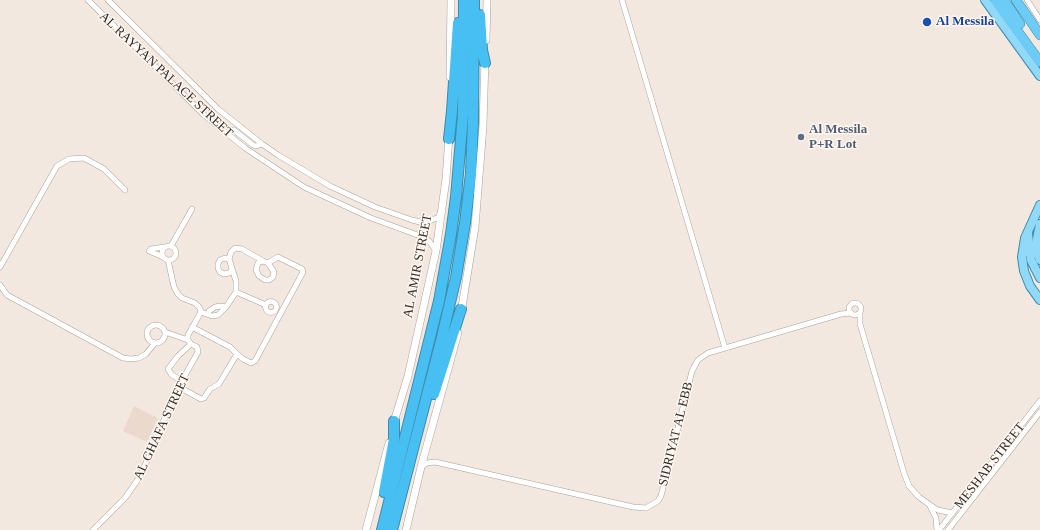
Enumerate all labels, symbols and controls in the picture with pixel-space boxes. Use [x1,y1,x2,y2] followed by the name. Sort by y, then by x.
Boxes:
[96,9,236,141] street label: AL RAYYAN PALACE STREET
[936,14,994,30] place label: Al Messila
[921,16,933,28] marker: Al Messila
[809,122,867,153] place label: Al Messila P+R Lot
[796,132,806,142] marker: Al Messila P+R Lot
[400,213,436,319] street label: AL AMIR STREET
[131,371,193,483] street label: AL GHAFA STREET
[656,380,696,488] street label: SIDRIYAT AL EBB
[952,420,1028,512] street label: MESHAB STREET

